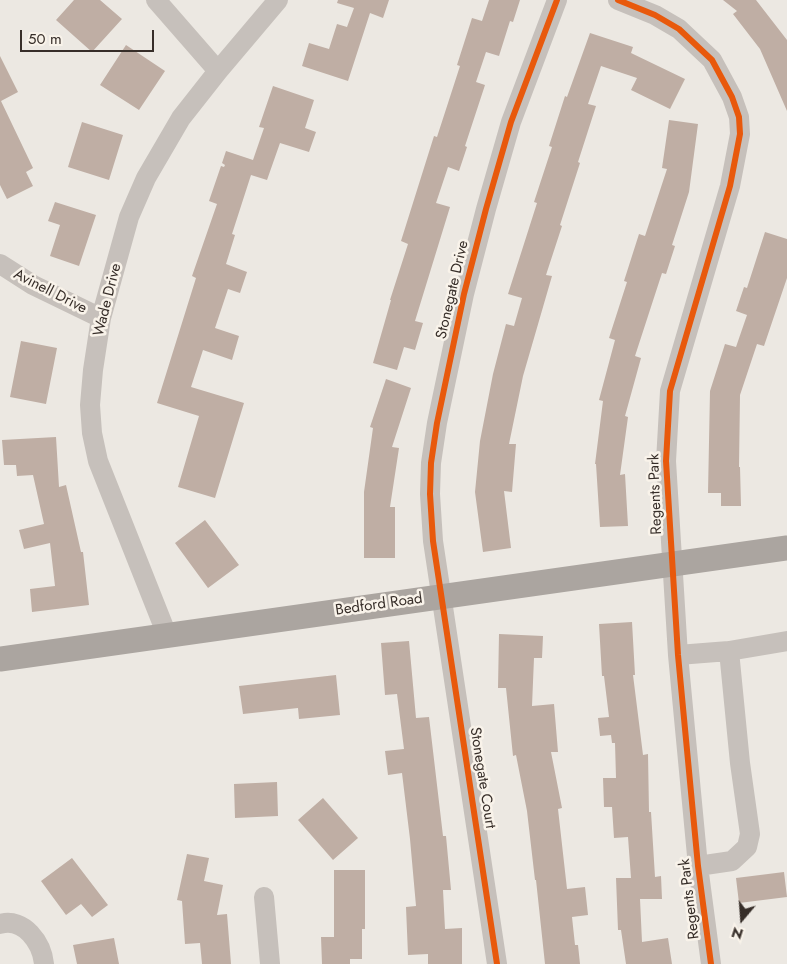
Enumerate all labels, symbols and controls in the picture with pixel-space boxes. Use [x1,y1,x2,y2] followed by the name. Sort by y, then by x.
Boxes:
[22,20,156,52] scale bar
[28,28,62,50] text: 50 m
[433,239,473,341] street label: Stonegate Drive
[90,262,126,338] street label: Wade Drive
[10,266,90,318] street label: Avinell Drive
[646,453,666,535] street label: Regents Park
[334,590,424,620] street label: Bedford Road
[465,726,499,830] street label: Stonegate Court
[676,858,704,940] street label: Regents Park
[717,894,767,944] north arrow
[729,922,746,944] text: N

